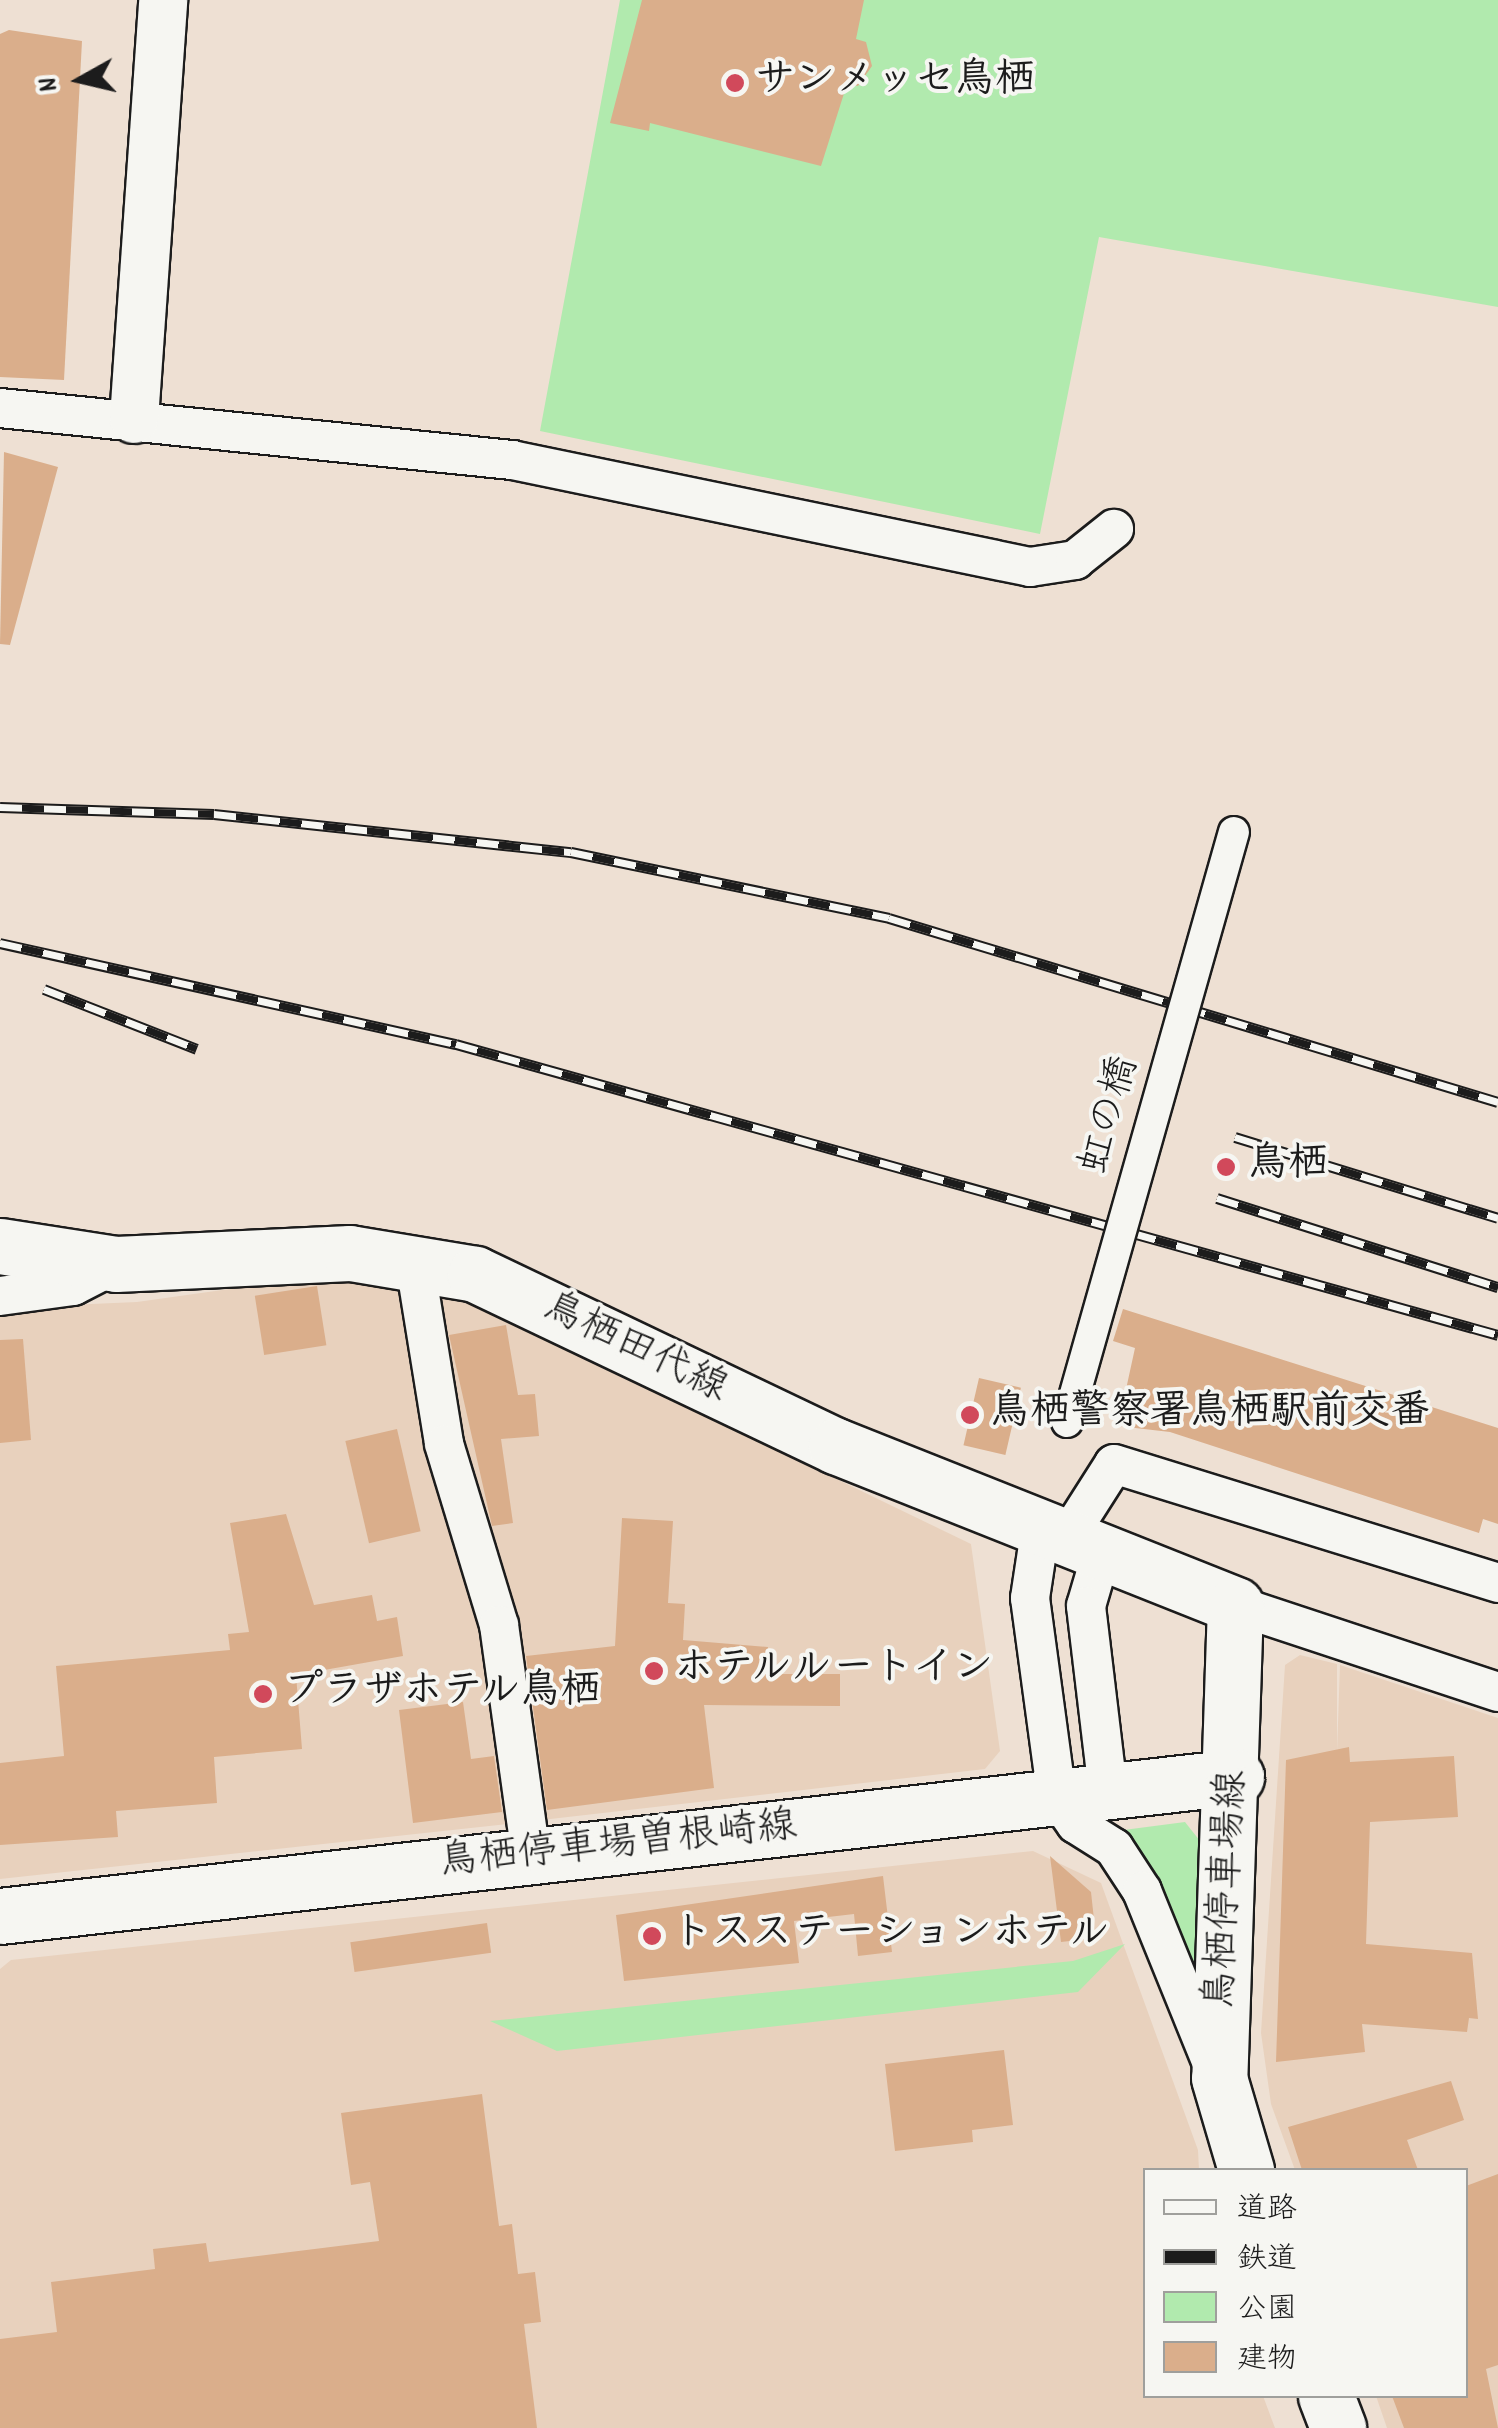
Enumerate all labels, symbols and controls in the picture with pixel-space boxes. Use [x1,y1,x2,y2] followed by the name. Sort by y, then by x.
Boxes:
[30,30,130,130] north arrow
[755,59,1035,107] place label: サンメッセ鳥栖
[724,72,746,94] marker: サンメッセ鳥栖
[30,75,71,94] text: N
[1072,1052,1152,1180] street label: 虹の橋
[1248,1143,1328,1191] place label: 鳥栖
[1213,1154,1239,1180] marker: 鳥栖
[534,1285,734,1415] street label: 鳥栖田代線
[990,1391,1430,1439] place label: 鳥栖警察署鳥栖駅前交番
[959,1404,981,1426] marker: 鳥栖警察署鳥栖駅前交番
[674,1647,996,1695] place label: ホテルルートイン
[643,1660,665,1682] marker: ホテルルートイン
[283,1670,603,1718] place label: プラザホテル鳥栖
[252,1683,274,1705] marker: プラザホテル鳥栖
[1199,1769,1259,2011] street label: 鳥栖停車場線
[436,1804,800,1890] street label: 鳥栖停車場曽根崎線
[672,1912,1112,1960] place label: トスステーションホテル
[641,1925,663,1947] marker: トスステーションホテル
[1143,2168,1468,2398] legend
[1237,2190,1297,2233] text: 道路
[1237,2240,1297,2283] text: 鉄道
[1237,2290,1297,2333] text: 公園
[1237,2340,1297,2383] text: 建物

